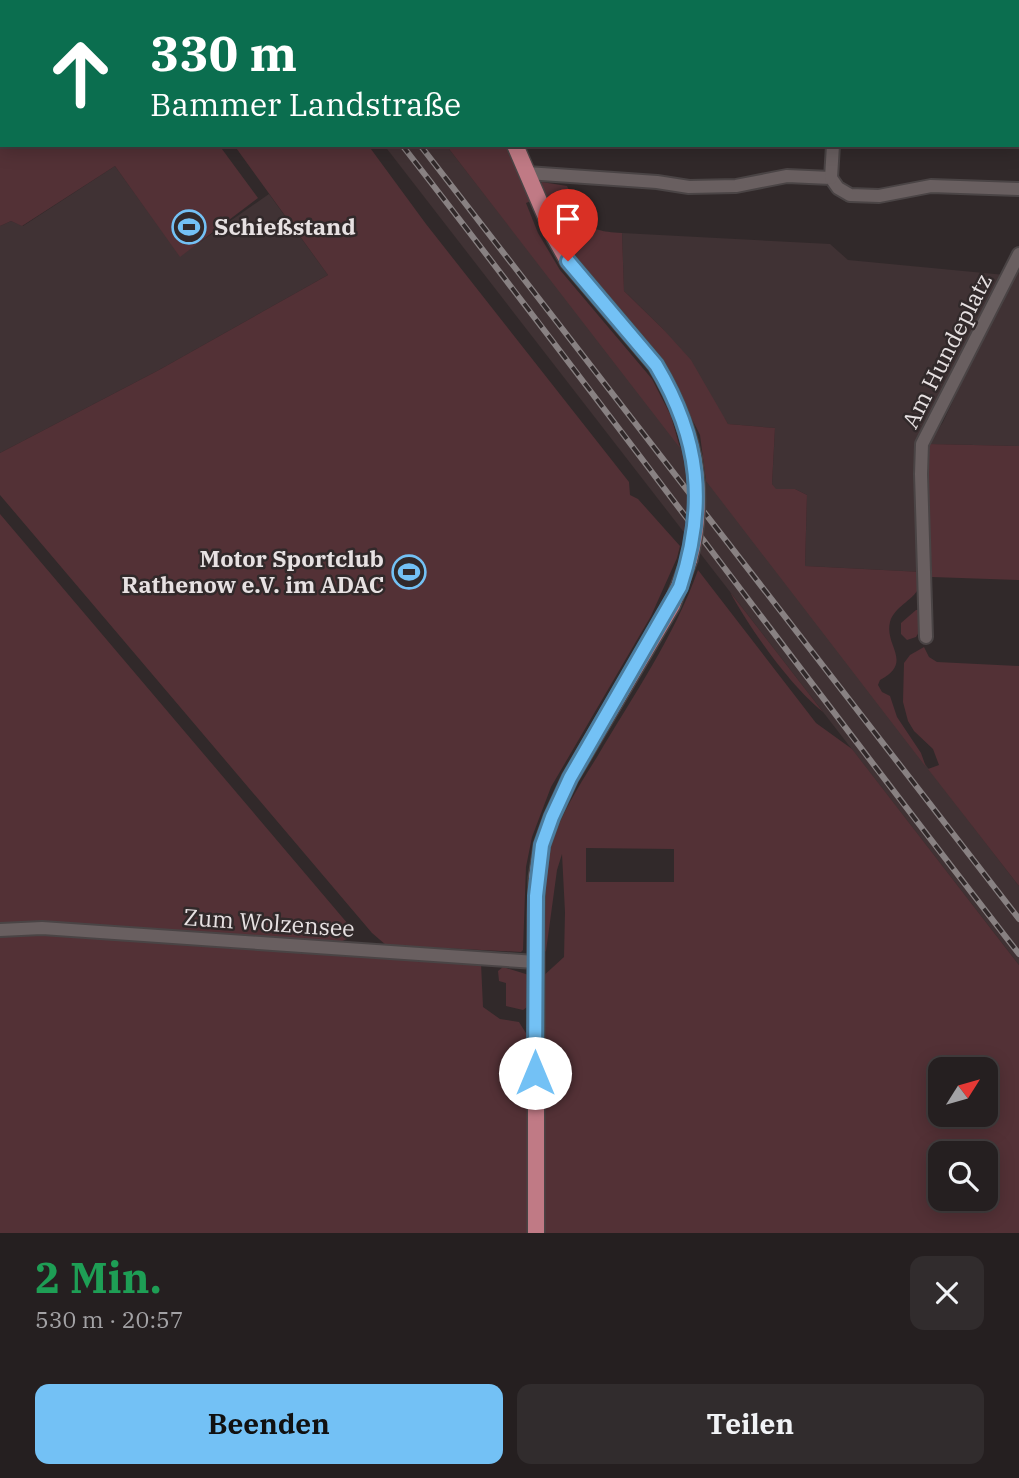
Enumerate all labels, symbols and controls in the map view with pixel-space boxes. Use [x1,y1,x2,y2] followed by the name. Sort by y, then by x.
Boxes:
[150,21,297,84] text: 330 m
[35,28,126,119] icon: ahead
[150,83,461,125] text: Bammer Landstraße
[538,189,598,261] pin
[549,200,587,238] icon: arrive
[170,208,208,246] sports icon: Schießstand
[214,211,356,241] place label: Schießstand
[894,268,998,433] street label: Am Hundeplatz
[122,543,384,599] place label: Motor Sportclub Rathenow e.V. im ADAC
[390,553,428,591] sports icon: Motor Sportclub Rathenow e.V. im ADAC
[182,901,356,943] street label: Zum Wolzensee
[498,1036,572,1110] position arrow
[928,1057,998,1127] north arrow
[928,1057,998,1211] map controls
[928,1141,998,1211] button: search
[35,1250,162,1305] text: 2 Min.
[910,1256,984,1330] button: close
[35,1304,184,1334] text: 530 m · 20:57
[35,1384,503,1464] button: Beenden
[517,1384,984,1464] button: Teilen

